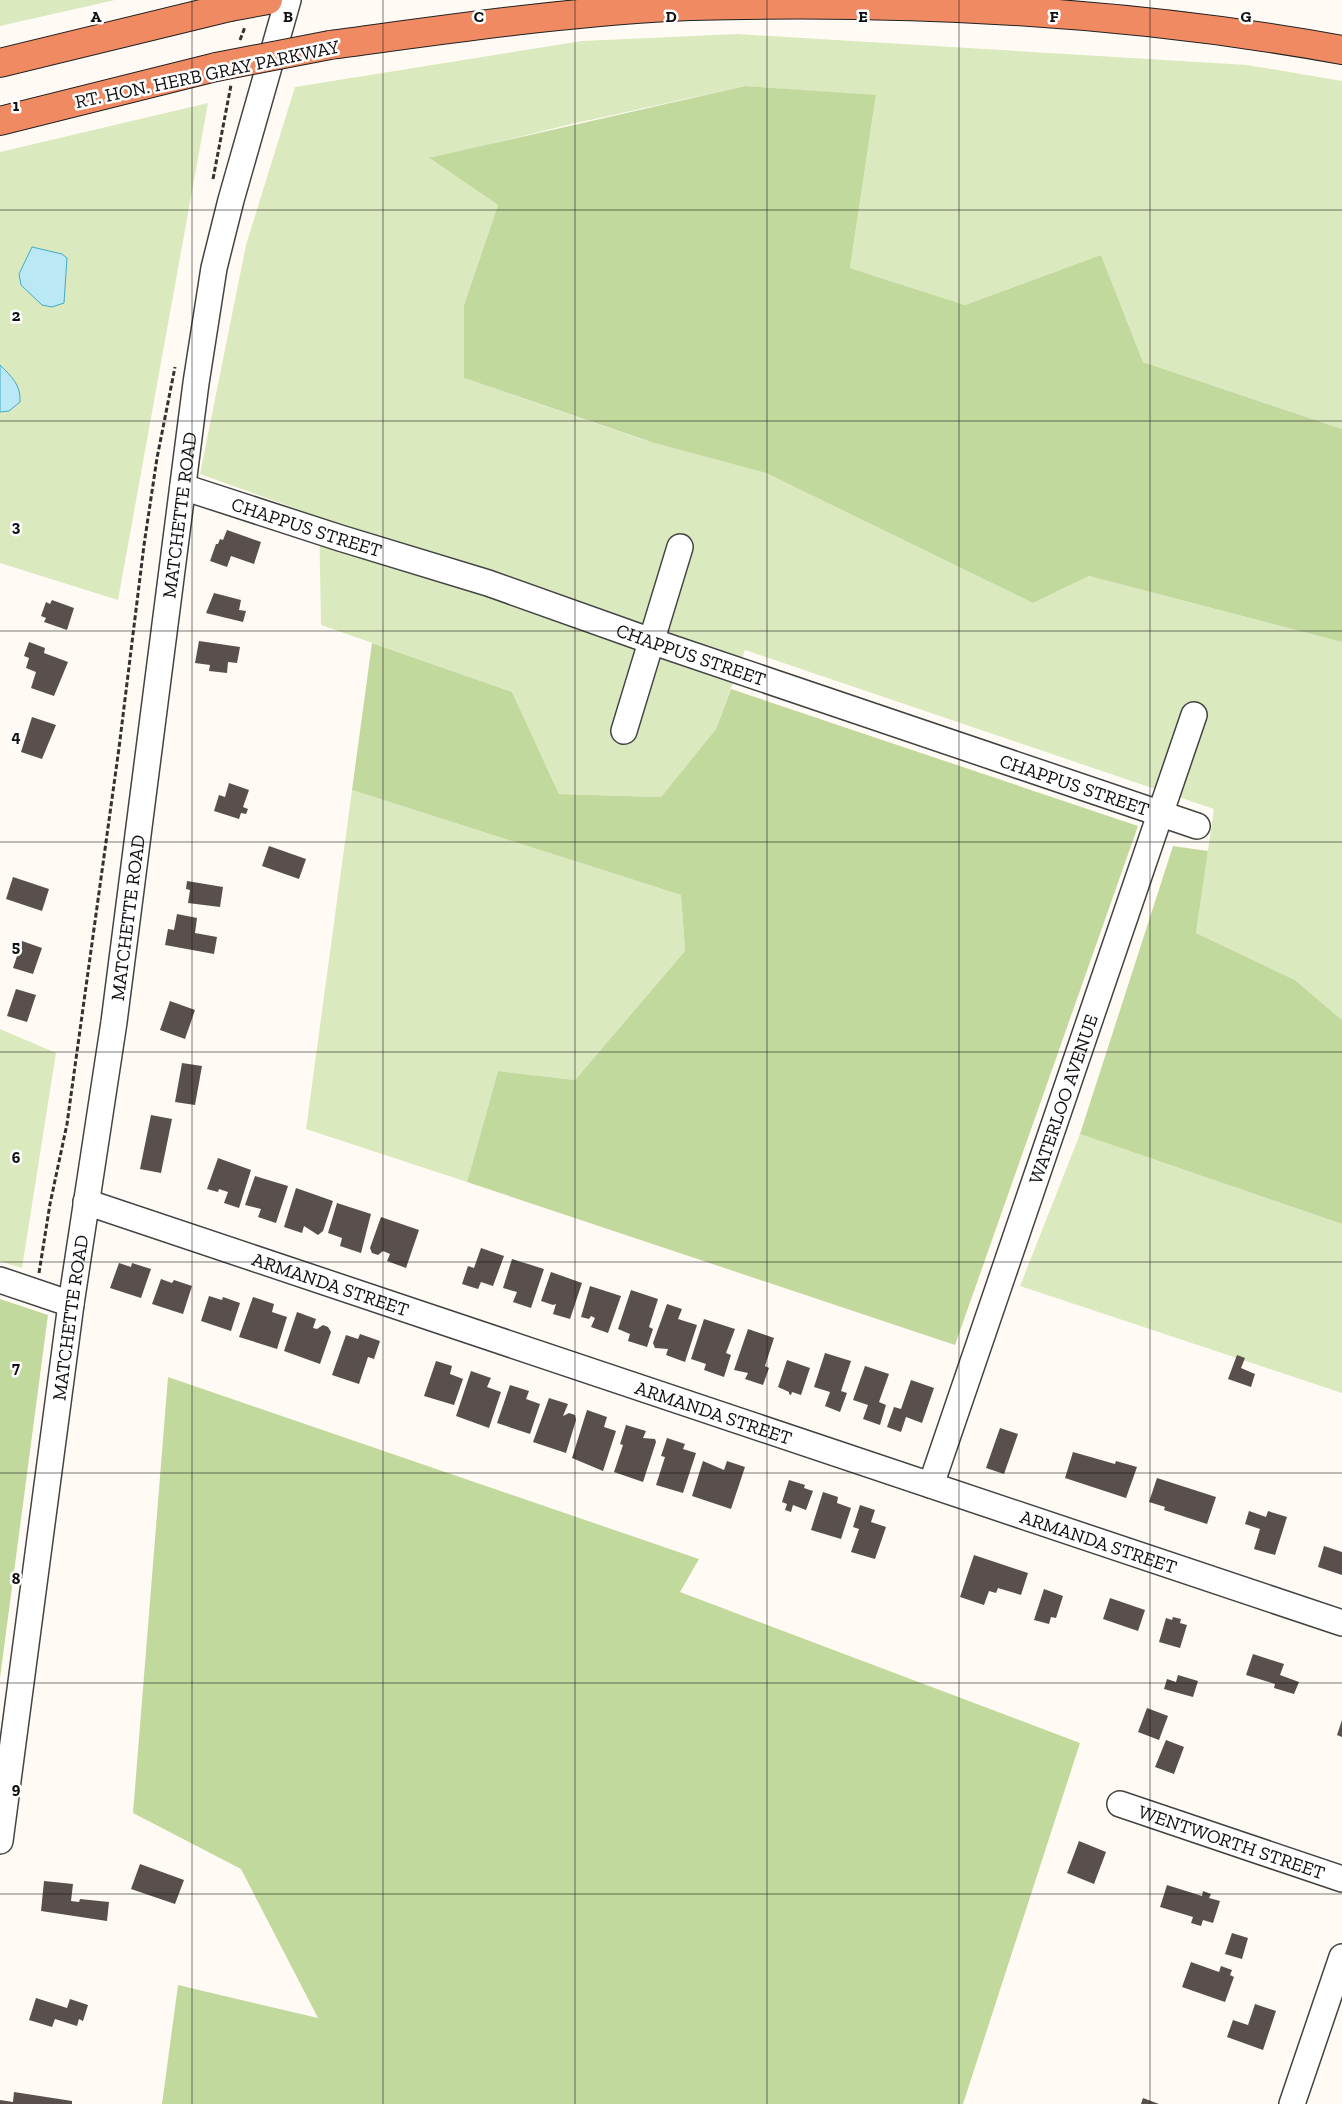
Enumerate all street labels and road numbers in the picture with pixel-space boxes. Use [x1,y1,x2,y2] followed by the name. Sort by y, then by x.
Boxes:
[73,35,342,113] street label: RT. HON. HERB GRAY PARKWAY
[157,431,201,599] street label: MATCHETTE ROAD
[229,492,385,562] street label: CHAPPUS STREET
[613,618,769,691] street label: CHAPPUS STREET
[997,749,1153,821] street label: CHAPPUS STREET
[105,833,149,1002] street label: MATCHETTE ROAD
[1023,1011,1102,1187] street label: WATERLOO AVENUE
[47,1233,93,1402] street label: MATCHETTE ROAD
[249,1247,412,1321] street label: ARMANDA STREET
[632,1375,795,1449] street label: ARMANDA STREET
[1017,1504,1180,1578] street label: ARMANDA STREET
[1135,1800,1328,1884] street label: WENTWORTH STREET

